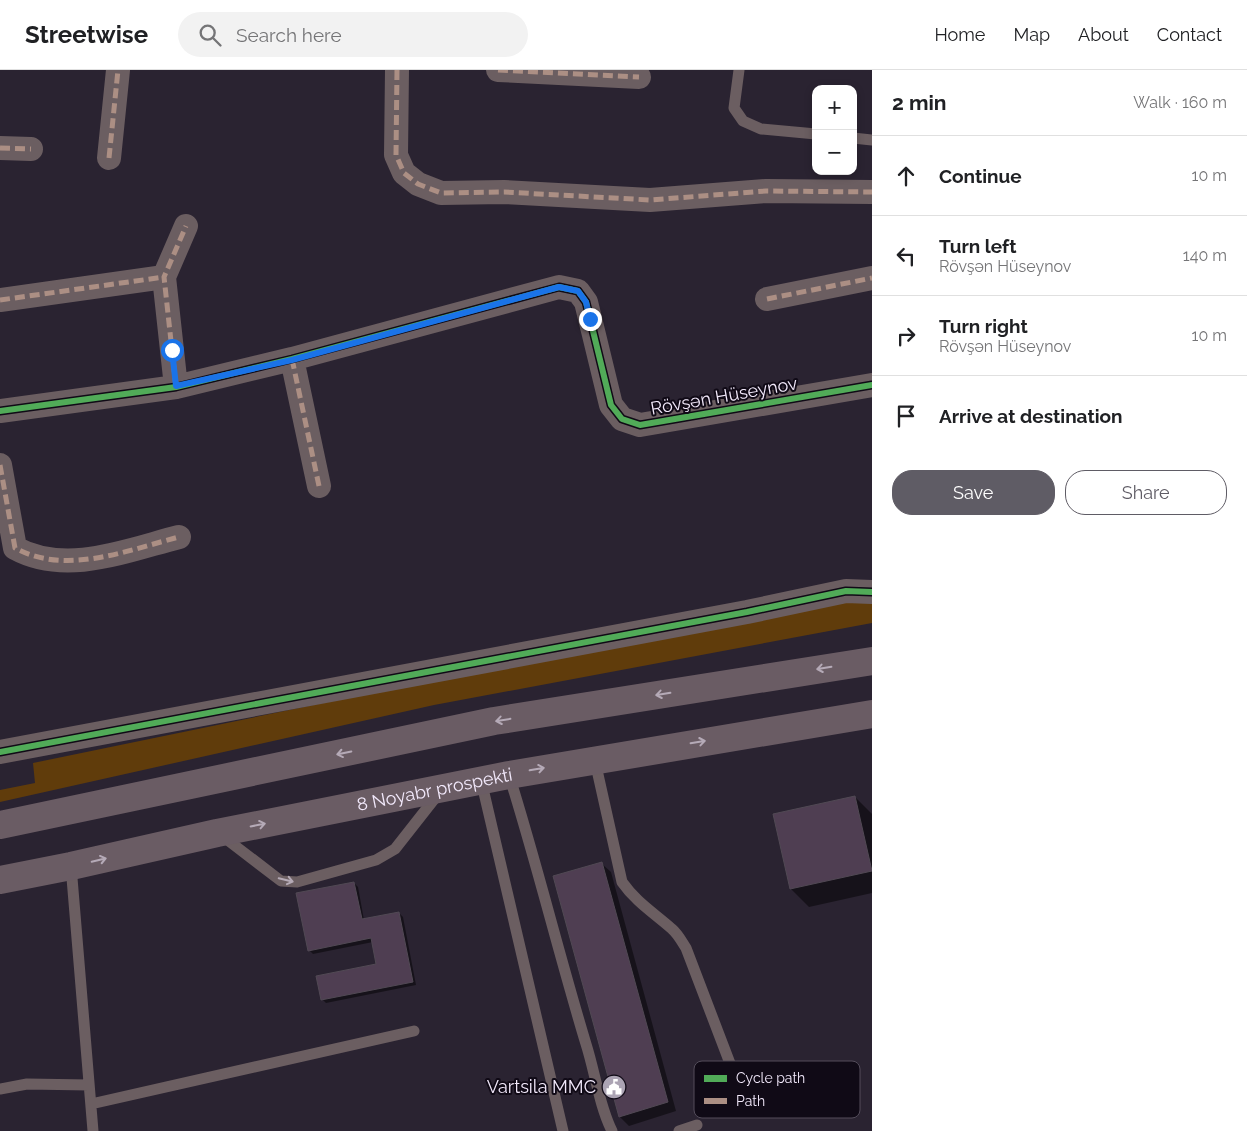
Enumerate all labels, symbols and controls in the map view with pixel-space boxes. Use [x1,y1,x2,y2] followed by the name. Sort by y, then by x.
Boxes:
[178,12,528,57] search box
[25,20,148,49] text: Streetwise
[196,21,224,49] icon: search
[236,24,342,46] text: Search here
[934,24,985,45] text: Home
[1013,24,1050,45] text: Map
[1078,24,1129,45] text: About
[1157,24,1222,45] text: Contact
[812,85,857,175] map controls
[812,85,857,130] button: +
[892,90,946,115] text: 2 min
[1133,93,1227,112] text: Walk · 160 m
[812,130,857,175] button: −
[892,162,920,190] icon: ahead
[939,165,1022,187] text: Continue
[1192,166,1227,185] text: 10 m
[939,235,1016,257] text: Turn left
[892,242,920,270] icon: left
[1183,246,1227,265] text: 140 m
[939,257,1071,276] text: Rövşən Hüseynov
[579,308,602,331] route end
[939,315,1028,337] text: Turn right
[892,322,920,350] icon: right
[1192,326,1227,345] text: 10 m
[939,337,1071,356] text: Rövşən Hüseynov
[161,339,184,362] route start
[649,372,799,419] street label: Rövşən Hüseynov
[892,402,920,430] icon: arrive
[939,405,1123,427] text: Arrive at destination
[892,470,1055,515] button: Save
[1065,470,1227,515] button: Share
[816,664,832,674] one-way arrow
[656,689,672,699] one-way arrow
[495,715,511,725] one-way arrow
[689,737,705,747] one-way arrow
[336,749,352,758] one-way arrow
[355,764,514,815] street label: 8 Noyabr prospekti
[529,764,545,774] one-way arrow
[249,819,265,829] one-way arrow
[91,855,107,864] one-way arrow
[277,876,293,885] one-way arrow
[694,1061,860,1118] legend
[736,1070,805,1086] text: Cycle path
[601,1074,627,1100] public building icon: Vartsila MMC
[487,1076,596,1097] place label: Vartsila MMC
[736,1093,765,1109] text: Path

